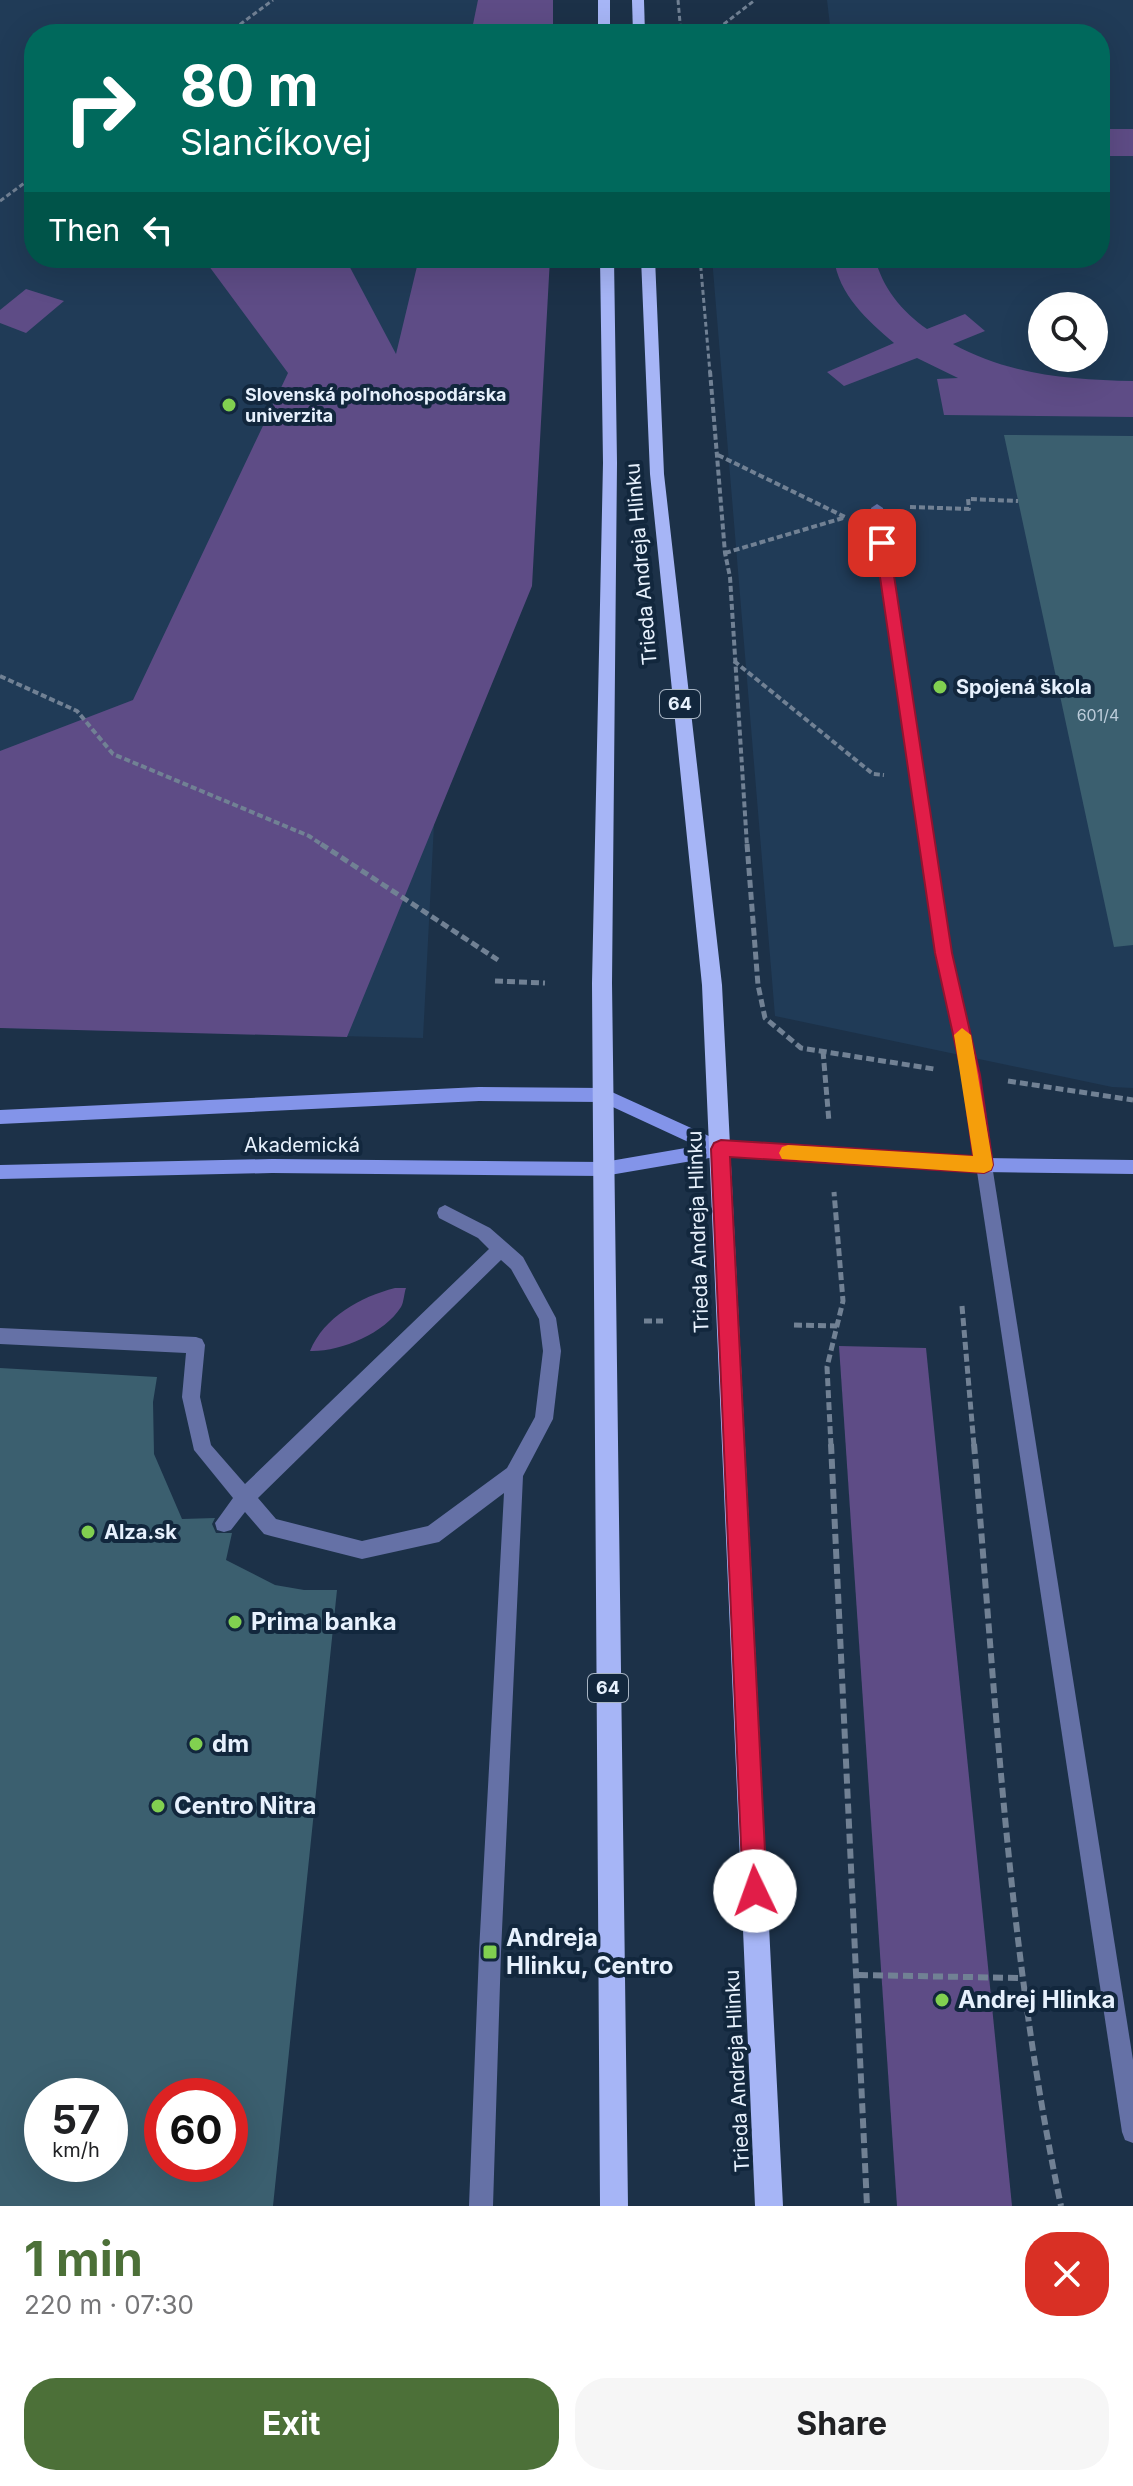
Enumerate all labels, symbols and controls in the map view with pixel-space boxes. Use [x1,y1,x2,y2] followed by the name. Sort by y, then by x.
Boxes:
[180,52,319,120] text: 80 m
[48,56,152,160] icon: right
[180,120,372,164] text: Slančíkovej
[136,208,180,252] icon: left
[48,212,120,248] text: Then
[1028,292,1108,372] map controls
[1028,292,1108,372] button: search
[245,384,507,426] place label: Slovenská poľnohospodárska univerzita
[220,396,238,414] marker: Slovenská poľnohospodárska univerzita
[620,462,662,666] street label: Trieda Andreja Hlinku
[848,509,916,577] pin
[860,521,904,565] icon: arrive
[956,675,1092,699] place label: Spojená škola
[931,678,949,696] marker: Spojená škola
[660,690,700,718] road number: 64
[1077,705,1119,725] house number: 601/4
[682,1130,714,1334] street label: Trieda Andreja Hlinku
[244,1133,360,1157] street label: Akademická
[104,1520,177,1544] place label: Alza.sk
[79,1523,97,1541] marker: Alza.sk
[251,1607,397,1636] place label: Prima banka
[226,1613,244,1631] marker: Prima banka
[588,1674,628,1702] road number: 64
[212,1729,249,1758] place label: dm
[187,1735,205,1753] marker: dm
[174,1791,316,1820] place label: Centro Nitra
[149,1797,167,1815] marker: Centro Nitra
[713,1849,797,1933] position arrow
[506,1923,673,1980] place label: Andreja Hlinku, Centro
[481,1943,499,1961] marker: Andreja Hlinku, Centro
[720,1969,754,2173] street label: Trieda Andreja Hlinku
[958,1985,1115,2014] place label: Andrej Hlinka
[933,1991,951,2009] marker: Andrej Hlinka
[144,2078,248,2182] speed limit sign: 60
[52,2095,100,2144] text: 57
[52,2138,100,2162] text: km/h
[24,2229,143,2288] text: 1 min
[1025,2232,1109,2316] button: close
[24,2289,194,2320] text: 220 m · 07:30
[24,2378,559,2470] button: Exit
[575,2378,1109,2470] button: Share

